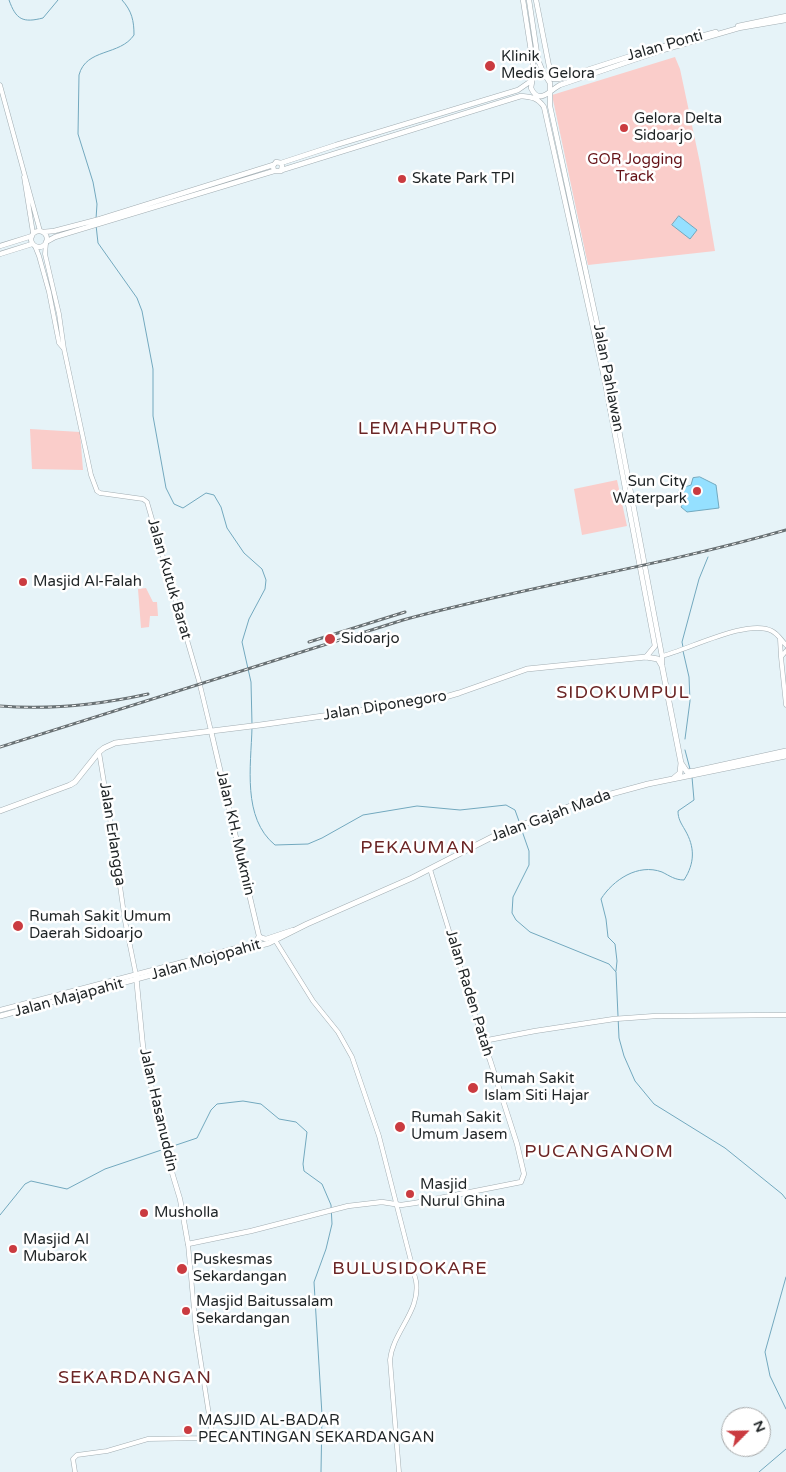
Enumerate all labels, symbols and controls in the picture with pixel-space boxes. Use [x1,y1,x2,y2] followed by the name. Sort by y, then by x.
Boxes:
[625,27,705,65] street label: Jalan Ponti
[501,48,595,83] place label: Klinik Medis Gelora
[483,59,497,73] marker: Klinik Medis Gelora
[634,110,722,145] place label: Gelora Delta Sidoarjo
[618,122,630,134] marker: Gelora Delta Sidoarjo
[587,151,683,186] park label: GOR Jogging Track
[412,170,515,188] place label: Skate Park TPI
[396,173,408,185] marker: Skate Park TPI
[589,323,627,433] street label: Jalan Pahlawan
[357,418,499,440] district label: LEMAHPUTRO
[613,473,687,508] place label: Sun City Waterpark
[691,485,703,497] marker: Sun City Waterpark
[143,516,195,642] street label: Jalan Kutuk Barat
[33,573,142,591] place label: Masjid Al-Falah
[17,576,29,588] marker: Masjid Al-Falah
[341,630,400,648] place label: Sidoarjo
[323,632,337,646] marker: Sidoarjo
[555,682,691,704] district label: SIDOKUMPUL
[322,687,448,725] street label: Jalan Diponegoro
[212,769,258,897] street label: Jalan KH. Mukmin
[95,781,129,887] street label: Jalan Erlangga
[488,786,614,846] street label: Jalan Gajah Mada
[359,837,477,859] district label: PEKAUMAN
[29,908,171,943] place label: Rumah Sakit Umum Daerah Sidoarjo
[11,919,25,933] marker: Rumah Sakit Umum Daerah Sidoarjo
[441,927,497,1059] street label: Jalan Raden Patah
[149,936,263,984] street label: Jalan Mojopahit
[12,975,126,1021] street label: Jalan Majapahit
[135,1047,181,1173] street label: Jalan Hasanuddin
[484,1070,589,1105] place label: Rumah Sakit Islam Siti Hajar
[466,1081,480,1095] marker: Rumah Sakit Islam Siti Hajar
[411,1109,507,1144] place label: Rumah Sakit Umum Jasem
[393,1120,407,1134] marker: Rumah Sakit Umum Jasem
[523,1141,675,1163] district label: PUCANGANOM
[420,1176,505,1211] place label: Masjid Nurul Ghina
[404,1188,416,1200] marker: Masjid Nurul Ghina
[154,1204,219,1222] place label: Musholla
[138,1207,150,1219] marker: Musholla
[23,1231,89,1266] place label: Masjid Al Mubarok
[7,1243,19,1255] marker: Masjid Al Mubarok
[193,1251,287,1286] place label: Puskesmas Sekardangan
[331,1258,489,1280] district label: BULUSIDOKARE
[175,1262,189,1276] marker: Puskesmas Sekardangan
[196,1293,333,1328] place label: Masjid Baitussalam Sekardangan
[180,1305,192,1317] marker: Masjid Baitussalam Sekardangan
[57,1367,213,1389] district label: SEKARDANGAN
[721,1407,771,1457] north arrow
[198,1412,434,1447] place label: MASJID AL-BADAR PECANTINGAN SEKARDANGAN
[749,1418,769,1435] text: N
[182,1424,194,1436] marker: MASJID AL-BADAR PECANTINGAN SEKARDANGAN

